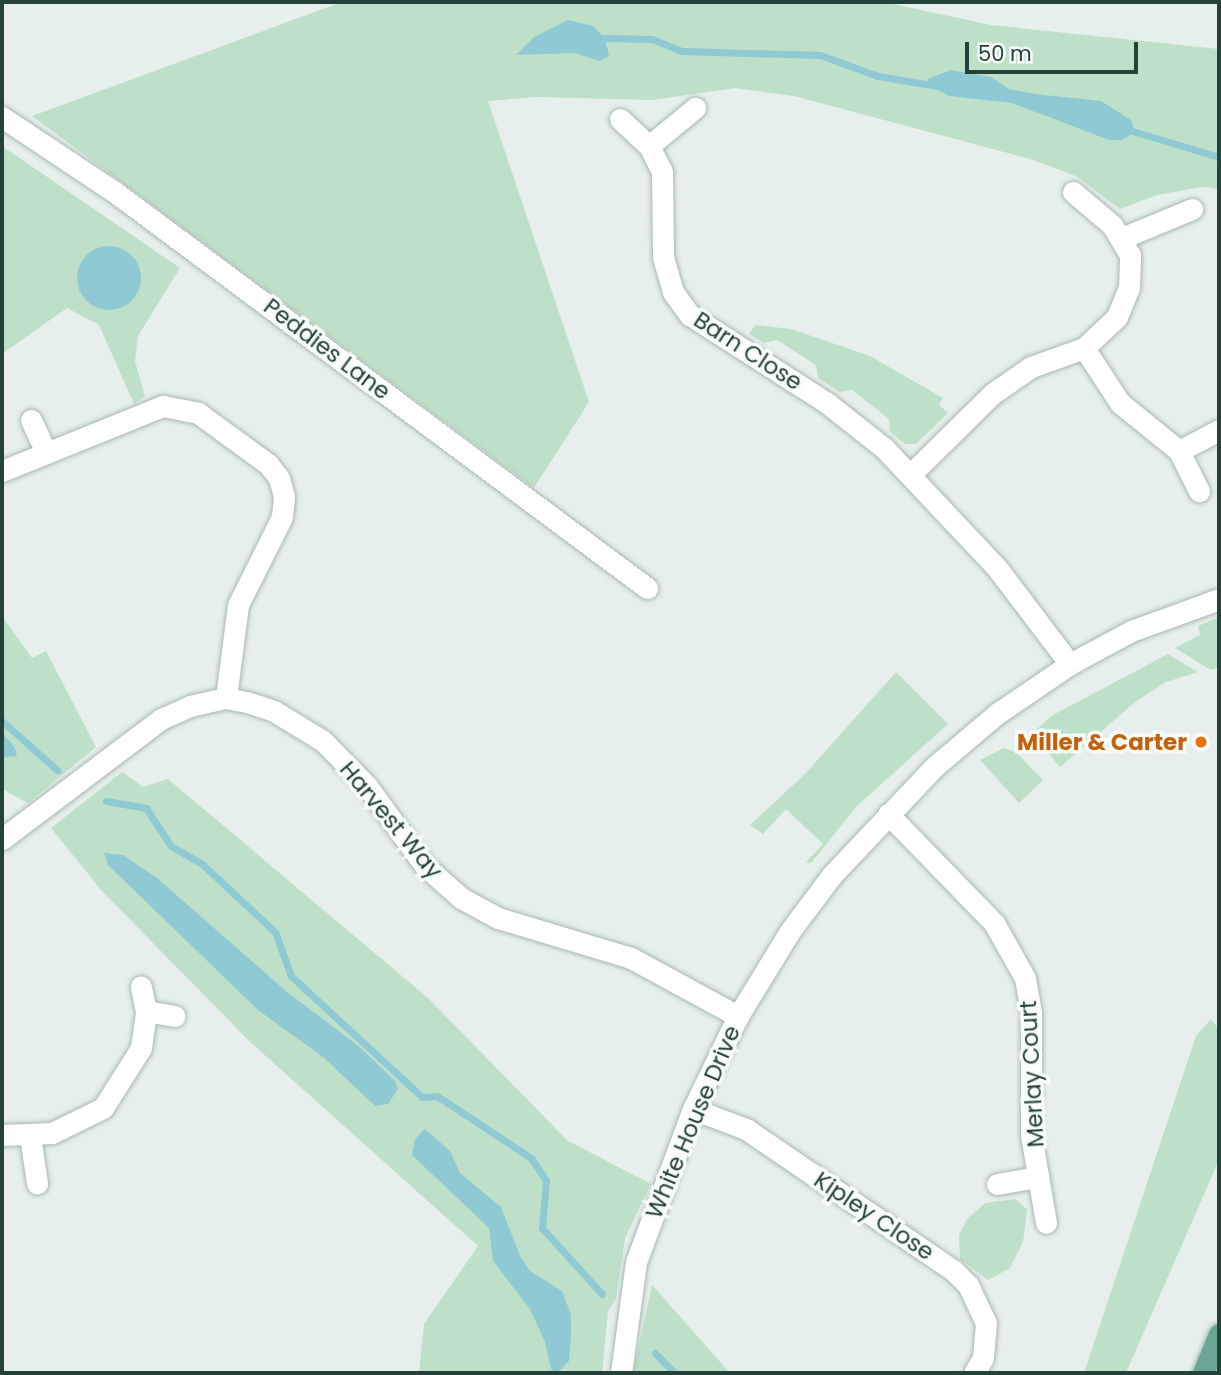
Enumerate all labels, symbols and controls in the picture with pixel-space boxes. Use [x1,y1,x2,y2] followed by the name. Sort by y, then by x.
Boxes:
[969,28,1142,72] scale bar
[978,39,1032,68] text: 50 m
[258,292,396,406] street label: Peddies Lane
[689,306,807,396] street label: Barn Close
[1017,728,1187,756] place label: Miller & Carter
[1193,734,1209,750] marker: Miller & Carter
[334,756,448,884] street label: Harvest Way
[1014,1000,1050,1148] street label: Merlay Court
[640,1021,746,1223] street label: White House Drive
[809,1166,939,1266] street label: Kipley Close

